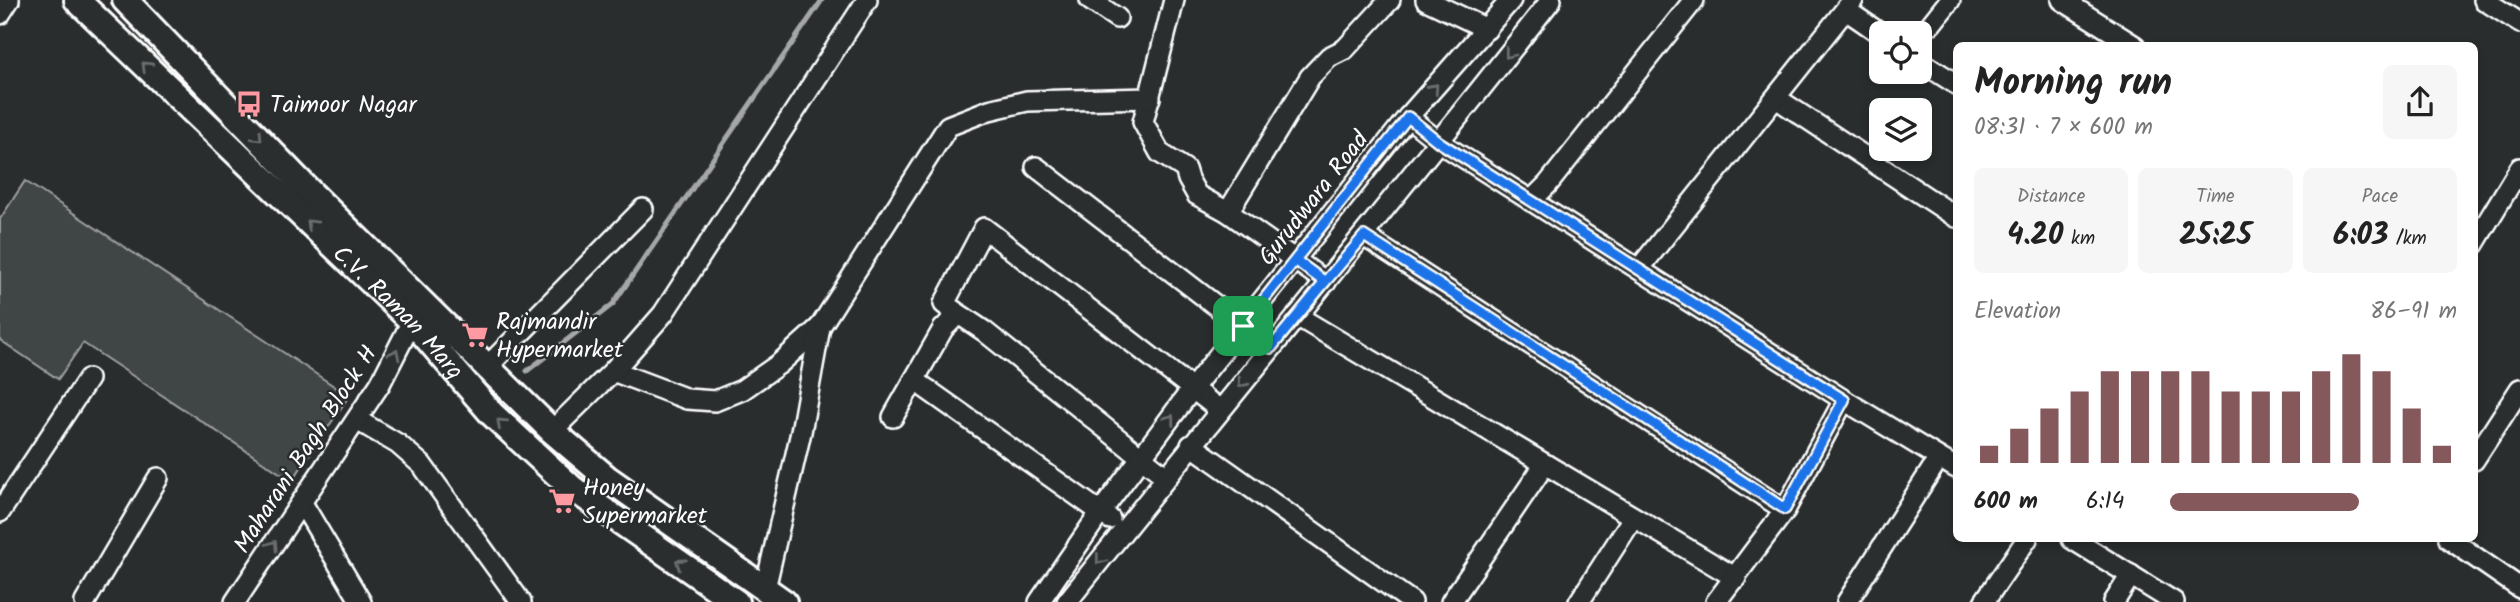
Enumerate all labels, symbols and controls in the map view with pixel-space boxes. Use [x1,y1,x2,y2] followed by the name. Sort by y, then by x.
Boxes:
[1869,21,1932,161] map controls
[1869,21,1932,84] button: locate
[1505,46,1518,58] one-way arrow
[1974,54,2172,114] text: Morning run
[141,62,154,75] one-way arrow
[2383,65,2457,139] button: share
[1425,83,1438,96] one-way arrow
[270,86,418,125] place label: Taimoor Nagar
[234,89,264,119] bus stop icon: Taimoor Nagar
[1869,98,1932,161] button: layers
[1974,110,2153,146] text: 08:31 · 7 × 600 m
[1249,122,1380,275] street label: Gurudwara Road
[249,129,262,142] one-way arrow
[2017,182,2085,212] text: Distance
[2196,182,2235,212] text: Time
[2362,182,2398,212] text: Pace
[2007,212,2064,260] text: 4.20
[2179,212,2252,260] text: 25:25
[2333,212,2388,260] text: 6:03
[306,219,319,232] one-way arrow
[2064,224,2095,254] text: km
[2388,224,2427,254] text: /km
[322,236,473,389] street label: C.V. Raman Marg
[1974,294,2061,330] text: Elevation
[2370,294,2457,330] text: 86–91 m
[1213,296,1273,356] pin
[496,303,624,370] place label: Rajmandir Hypermarket
[1224,307,1262,345] icon: arrive
[460,320,490,350] supermarket icon: Rajmandir Hypermarket
[224,338,388,562] street label: Maharani Bagh Block H
[387,348,401,361] one-way arrow
[1238,375,1251,387] one-way arrow
[1161,414,1174,427] one-way arrow
[496,419,509,431] one-way arrow
[583,469,708,536] place label: Honey Supermarket
[1974,484,2038,520] text: 600 m
[2086,484,2124,520] text: 6:14
[547,486,577,516] supermarket icon: Honey Supermarket
[265,540,277,553] one-way arrow
[1096,553,1109,565] one-way arrow
[675,559,688,571] one-way arrow

